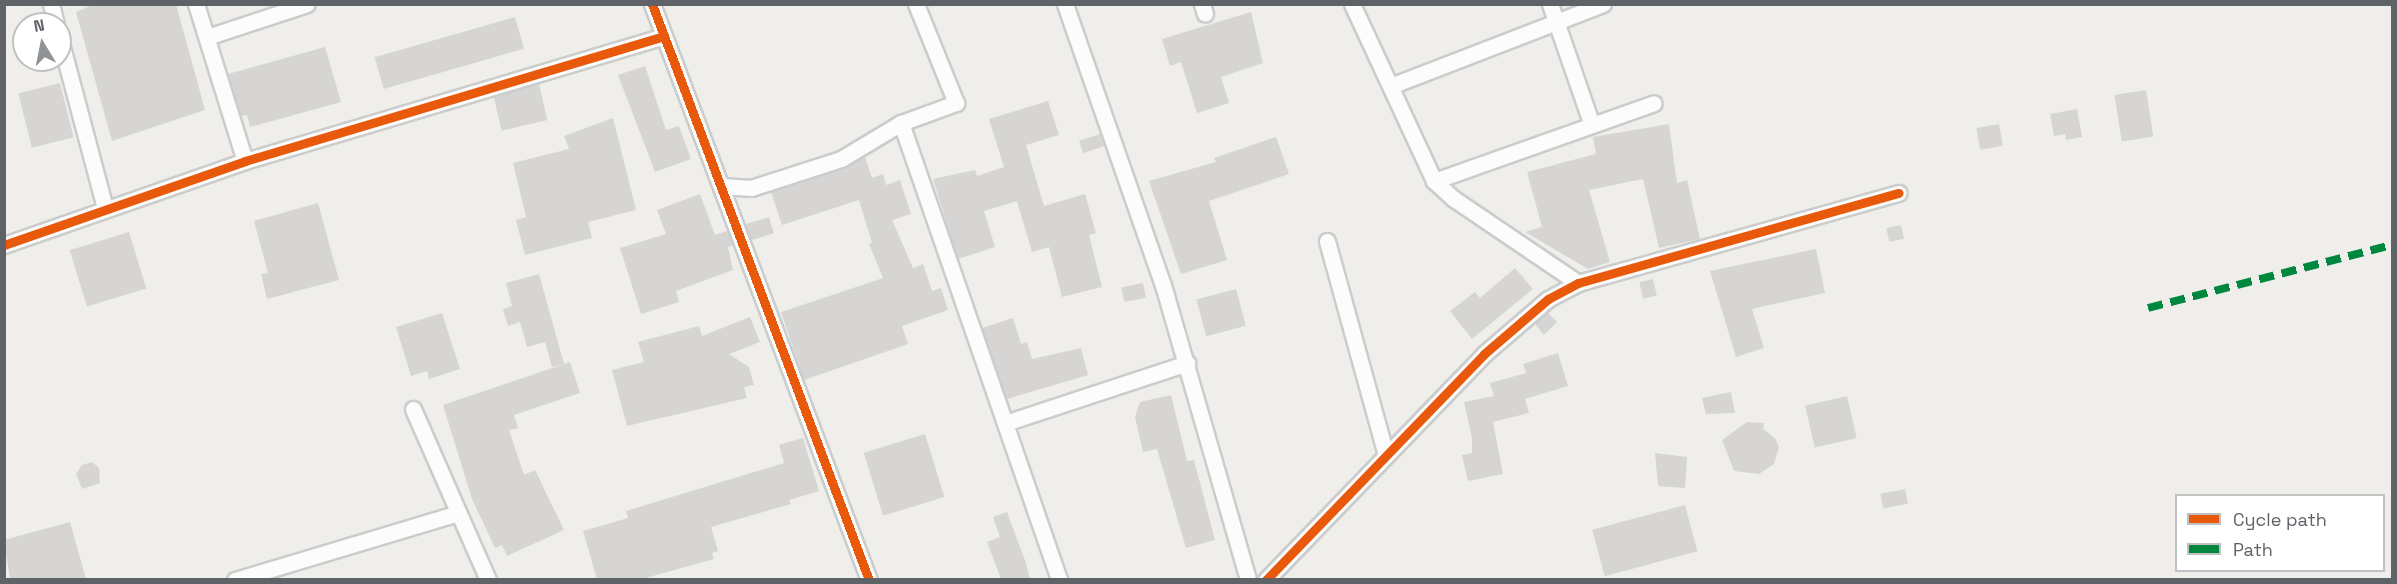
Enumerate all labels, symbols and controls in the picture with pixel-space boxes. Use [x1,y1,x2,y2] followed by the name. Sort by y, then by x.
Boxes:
[12,12,72,72] north arrow
[32,14,46,37] text: N
[2175,494,2385,572] legend
[2233,508,2327,531] text: Cycle path
[2233,538,2273,561] text: Path

